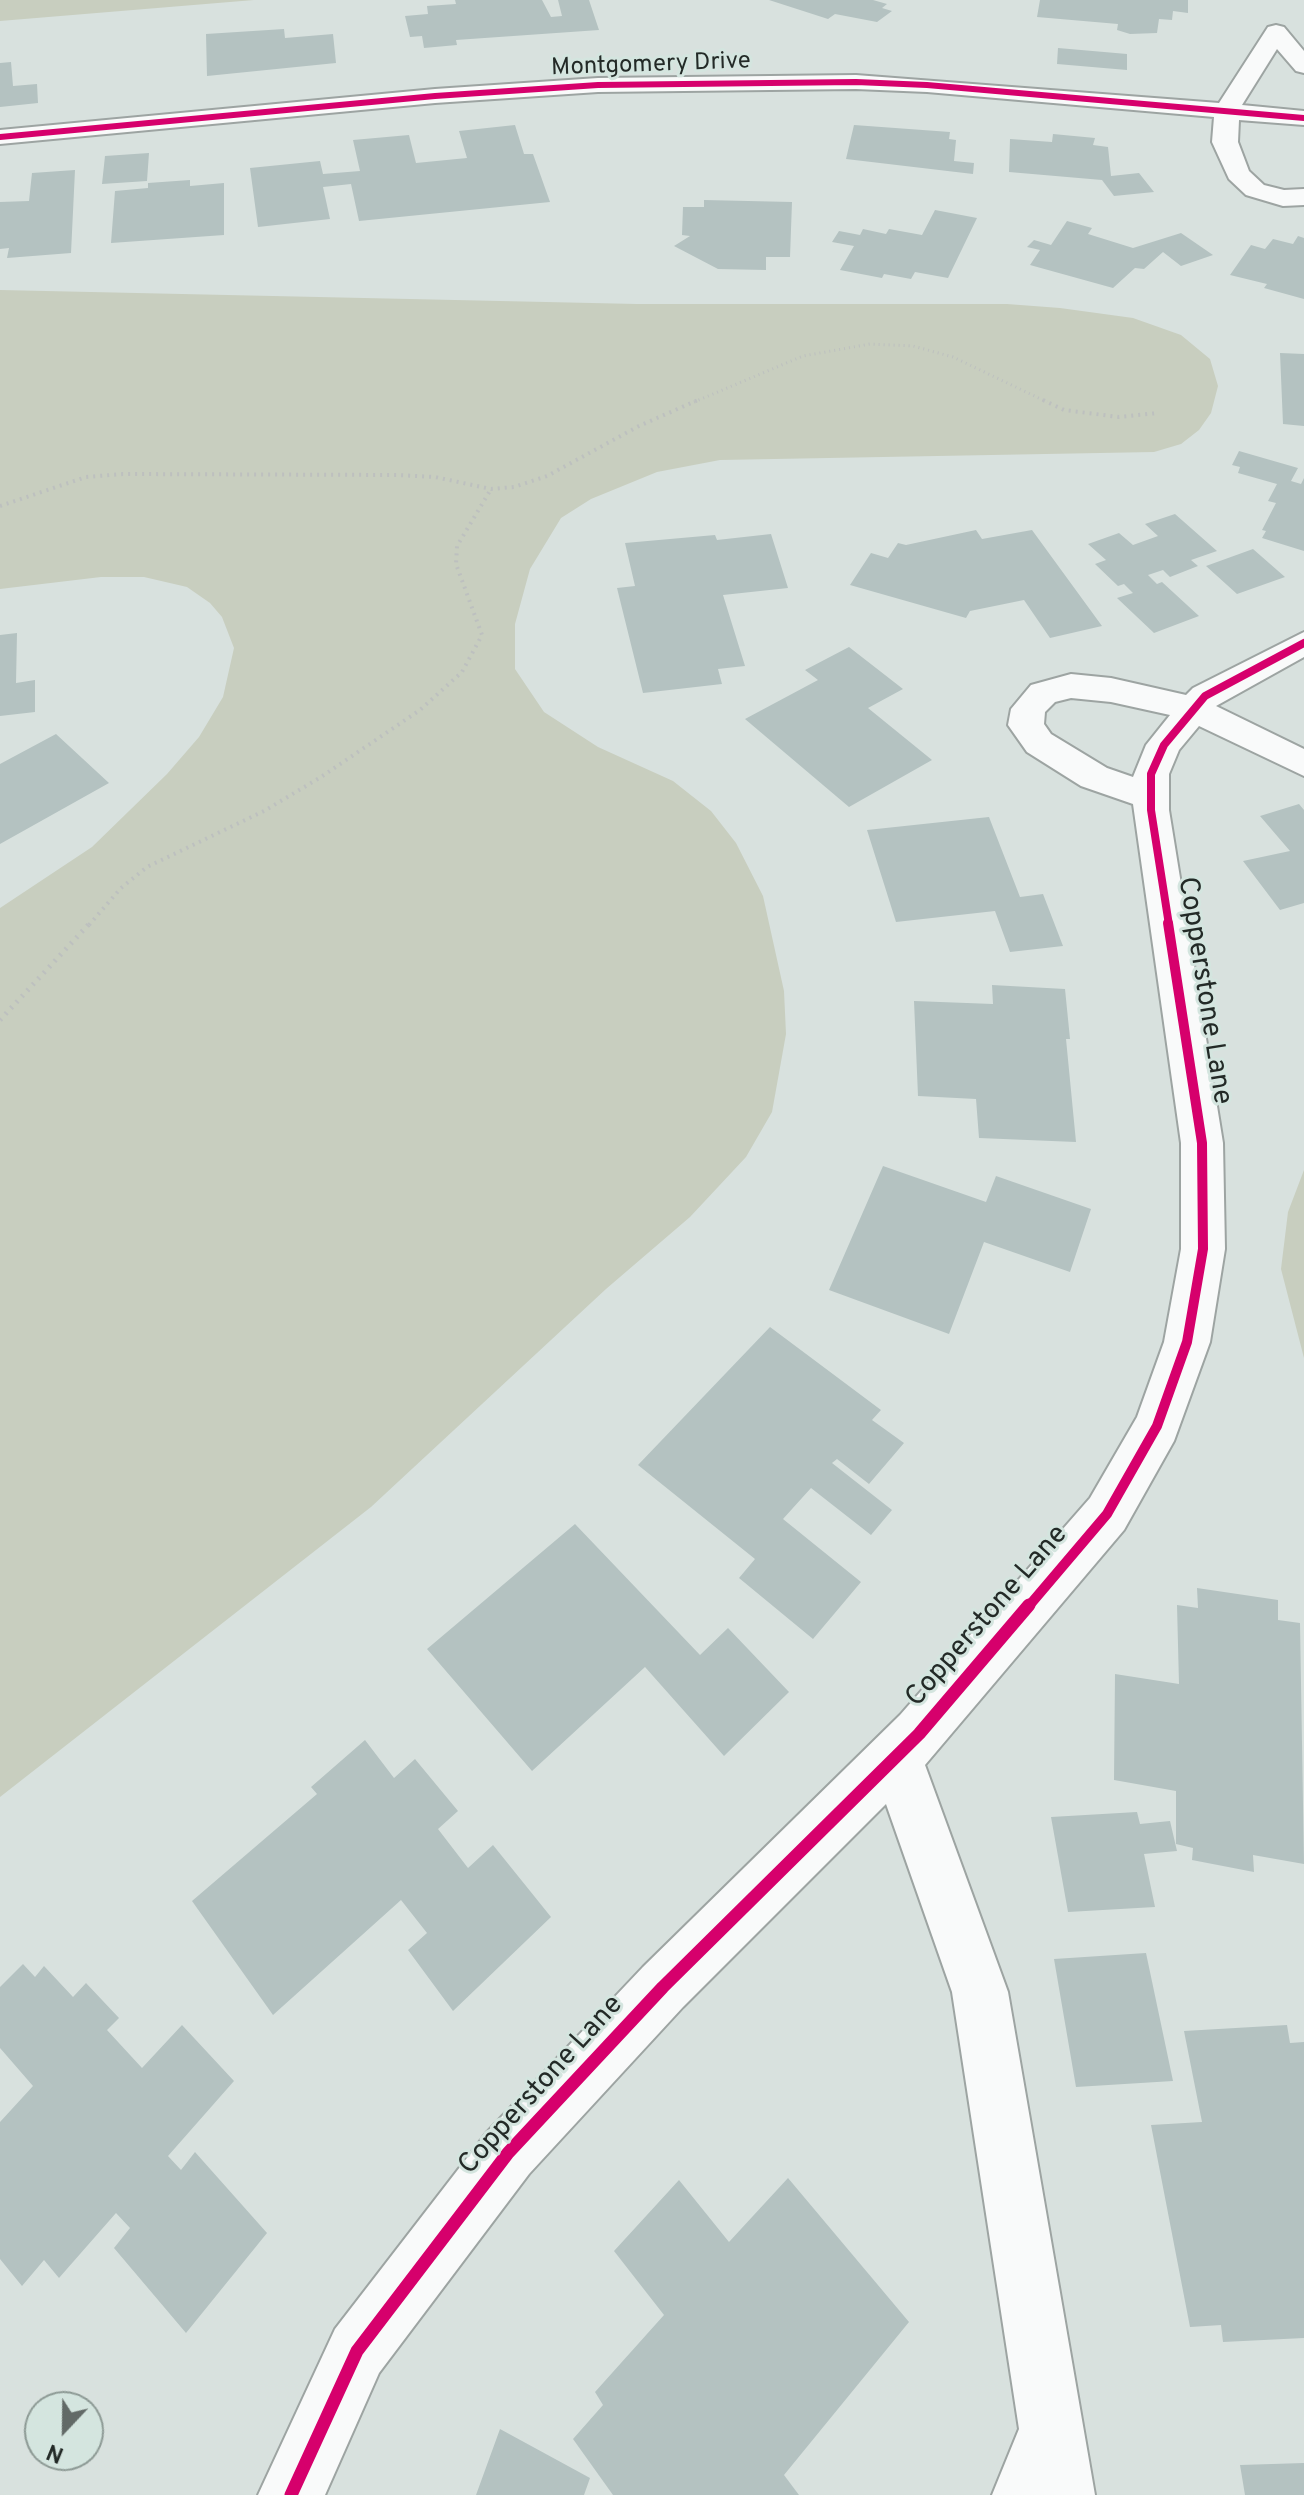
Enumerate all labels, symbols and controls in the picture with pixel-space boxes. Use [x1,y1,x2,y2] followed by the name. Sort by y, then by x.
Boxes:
[551,48,751,84] street label: Montgomery Drive
[1168,875,1238,1107] street label: Copperstone Lane
[900,1519,1076,1715] street label: Copperstone Lane
[453,1989,631,2183] street label: Copperstone Lane
[24,2391,104,2471] north arrow
[43,2436,68,2467] text: N

